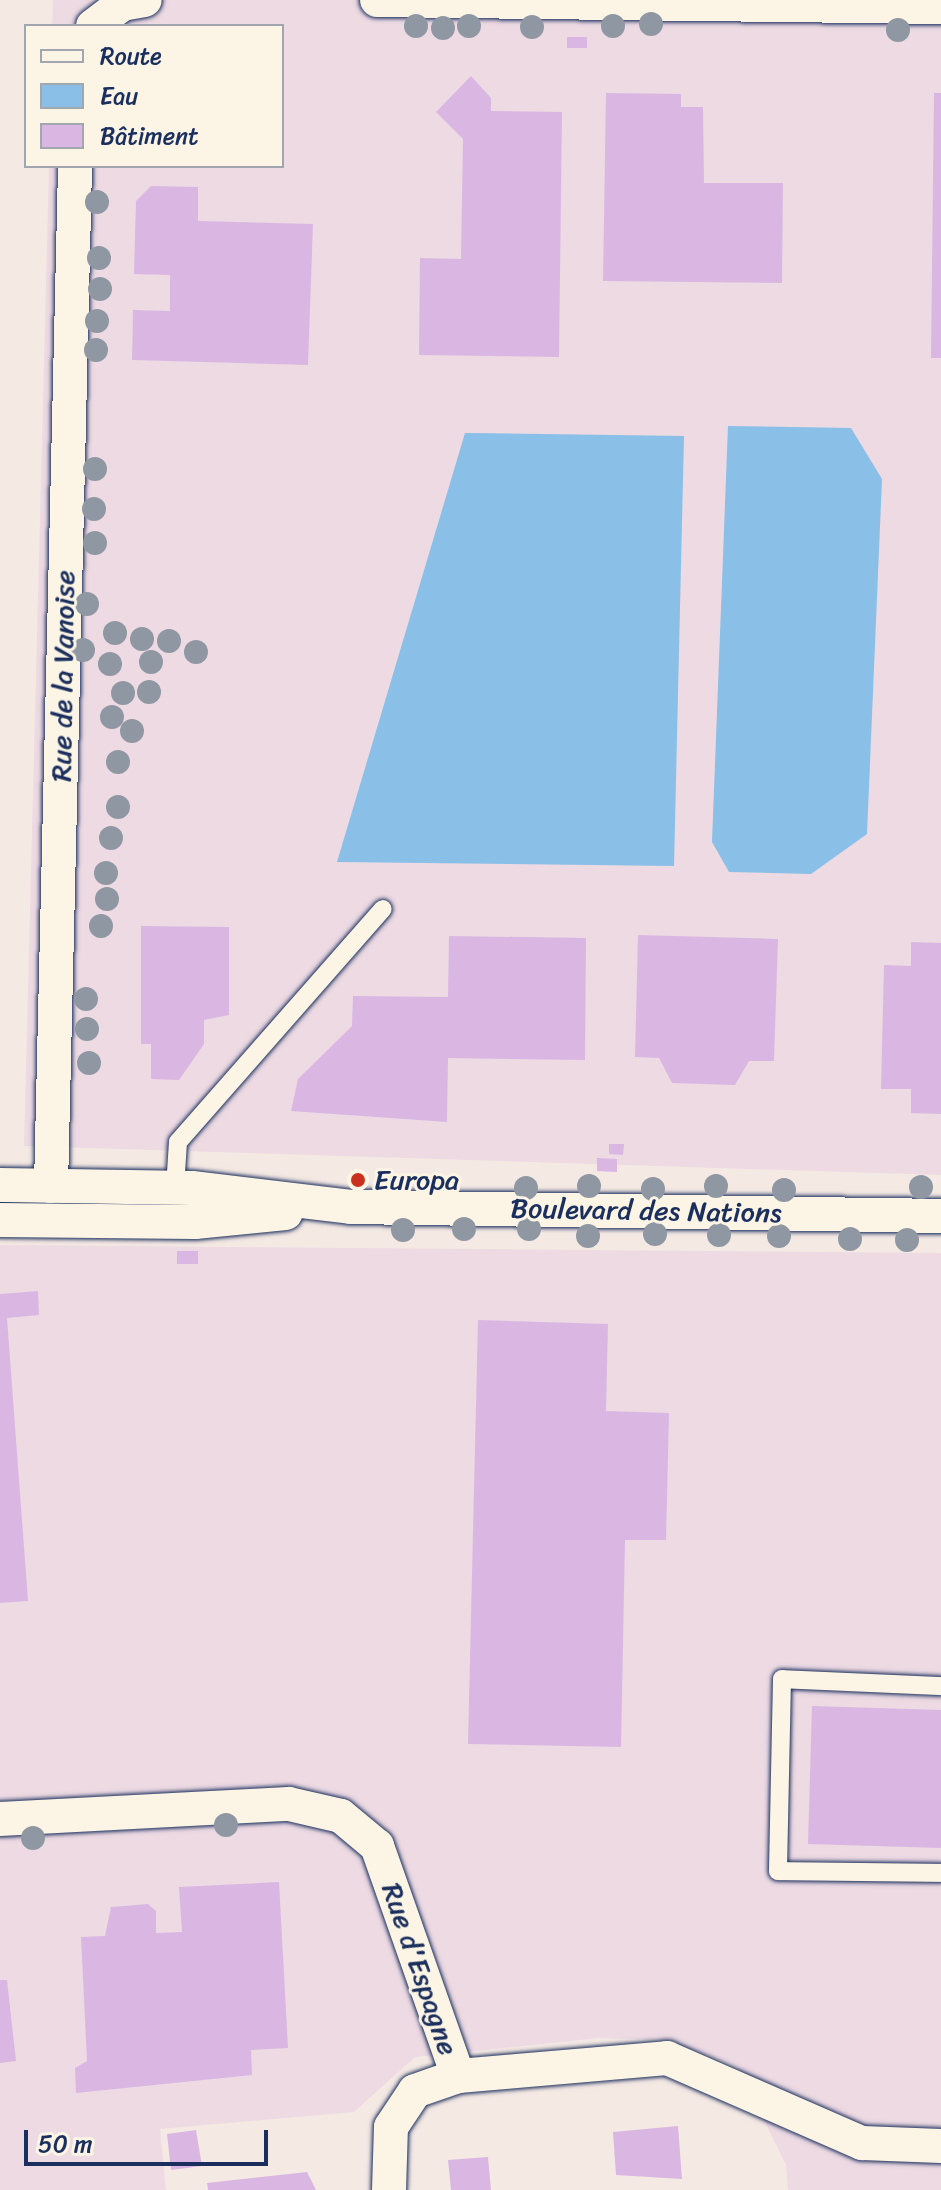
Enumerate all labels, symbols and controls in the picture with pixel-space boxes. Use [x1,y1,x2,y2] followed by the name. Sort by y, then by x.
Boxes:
[24,24,284,168] legend
[100,35,162,77] text: Route
[100,75,138,117] text: Eau
[100,115,199,157] text: Bâtiment
[44,569,82,783] street label: Rue de la Vanoise
[374,1163,459,1197] place label: Europa
[349,1171,367,1189] marker: Europa
[510,1192,782,1230] street label: Boulevard des Nations
[375,1879,465,2059] street label: Rue d'Espagne
[28,2114,272,2164] scale bar
[38,2123,93,2165] text: 50 m

